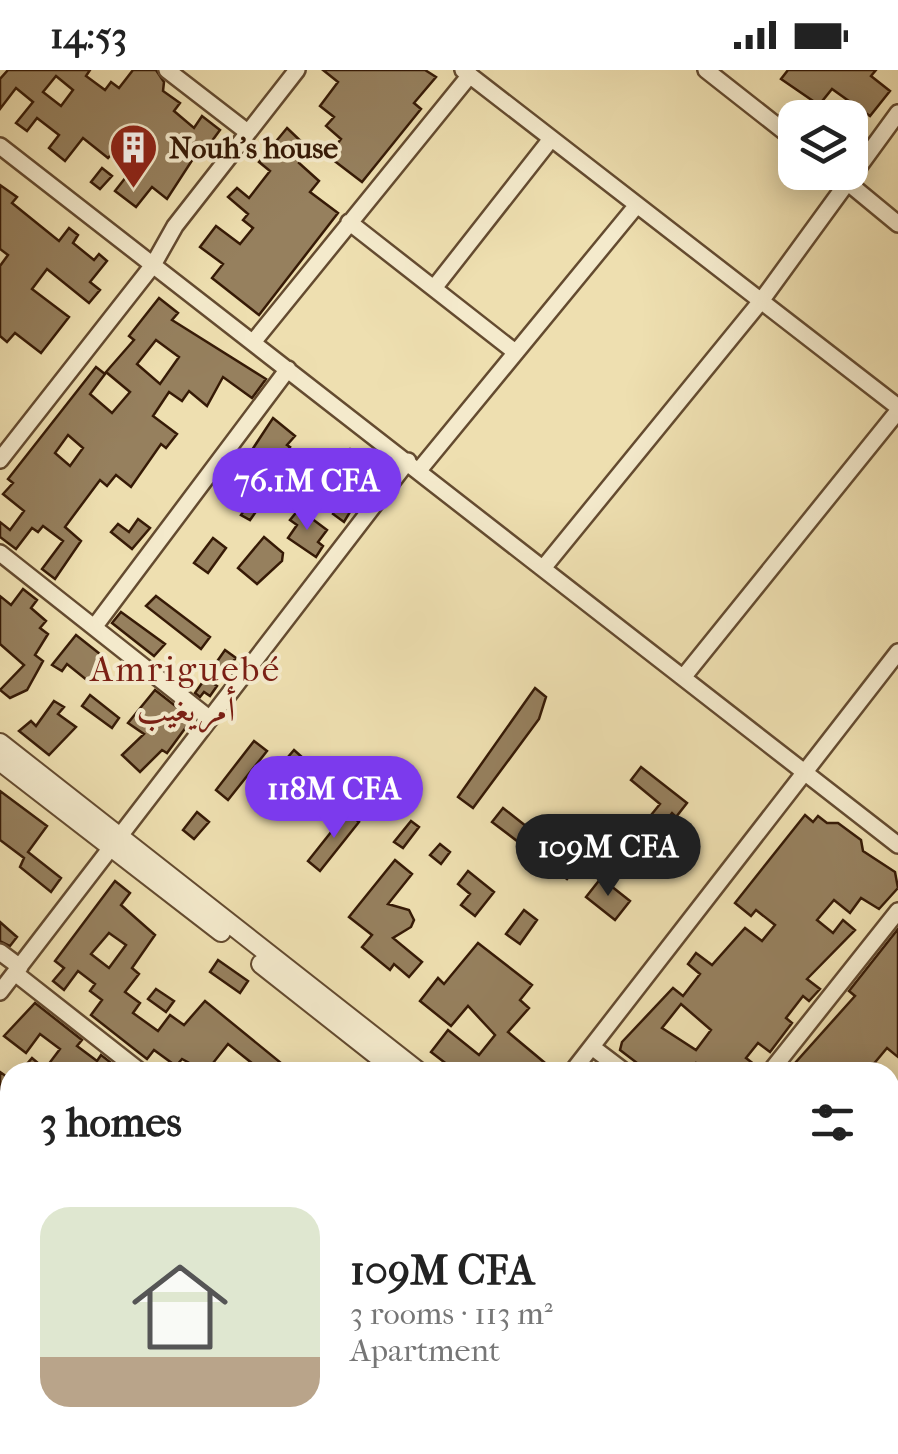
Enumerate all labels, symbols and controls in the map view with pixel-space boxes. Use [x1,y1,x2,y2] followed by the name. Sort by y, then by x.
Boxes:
[50,13,127,58] text: 14:53
[778,100,868,190] map controls
[778,100,868,190] button: layers
[108,122,160,190] building icon: Nouh's house
[169,131,338,166] place label: Nouh's house
[193,448,421,533] pin: 76.1M CFA
[234,462,380,499] text: 76.1M CFA
[88,649,282,733] district label: Amriguebé أمريغيب
[231,756,437,841] pin: 118M CFA
[267,770,401,807] text: 118M CFA
[505,814,711,899] pin: 109M CFA
[538,828,678,865] text: 109M CFA
[805,1095,860,1150] icon: filters
[40,1098,182,1147] text: 3 homes
[350,1246,535,1295] text: 109M CFA
[120,1247,240,1367] icon: home
[350,1295,553,1332] text: 3 rooms · 113 m²
[350,1332,500,1369] text: Apartment

